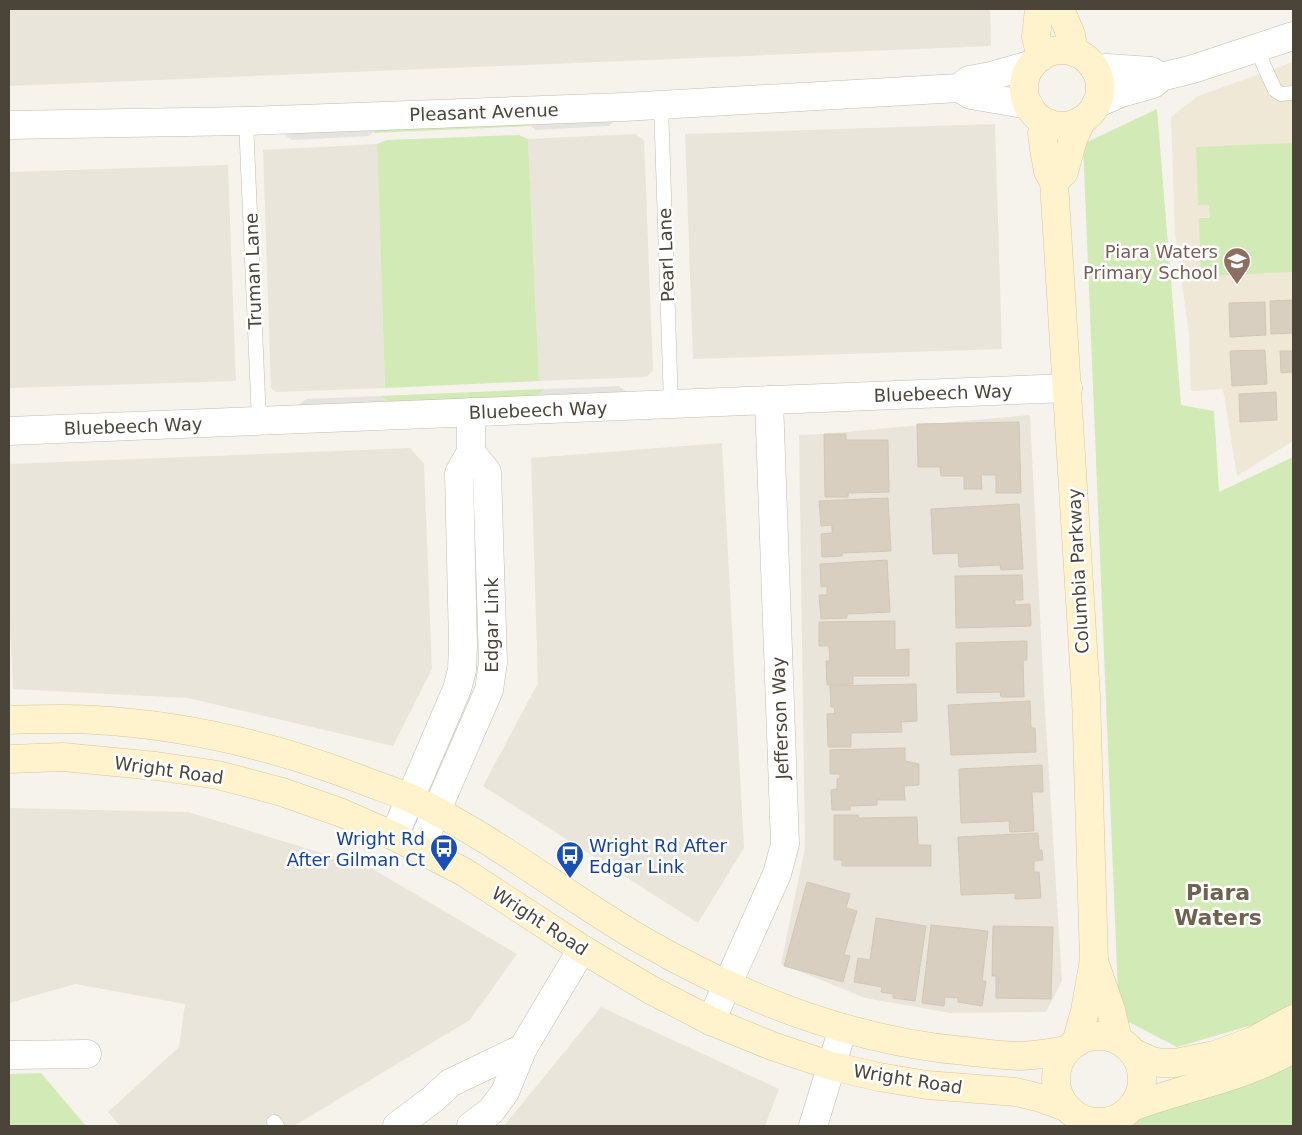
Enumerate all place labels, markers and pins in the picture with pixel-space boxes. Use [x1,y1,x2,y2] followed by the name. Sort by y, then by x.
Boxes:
[1083,241,1218,283] place label: Piara Waters Primary School
[1222,246,1252,285] school or university icon: Piara Waters Primary School
[287,828,425,870] place label: Wright Rd After Gilman Ct
[429,833,459,872] bus stop icon: Wright Rd After Gilman Ct
[589,835,727,877] place label: Wright Rd After Edgar Link
[555,840,585,879] bus stop icon: Wright Rd After Edgar Link

